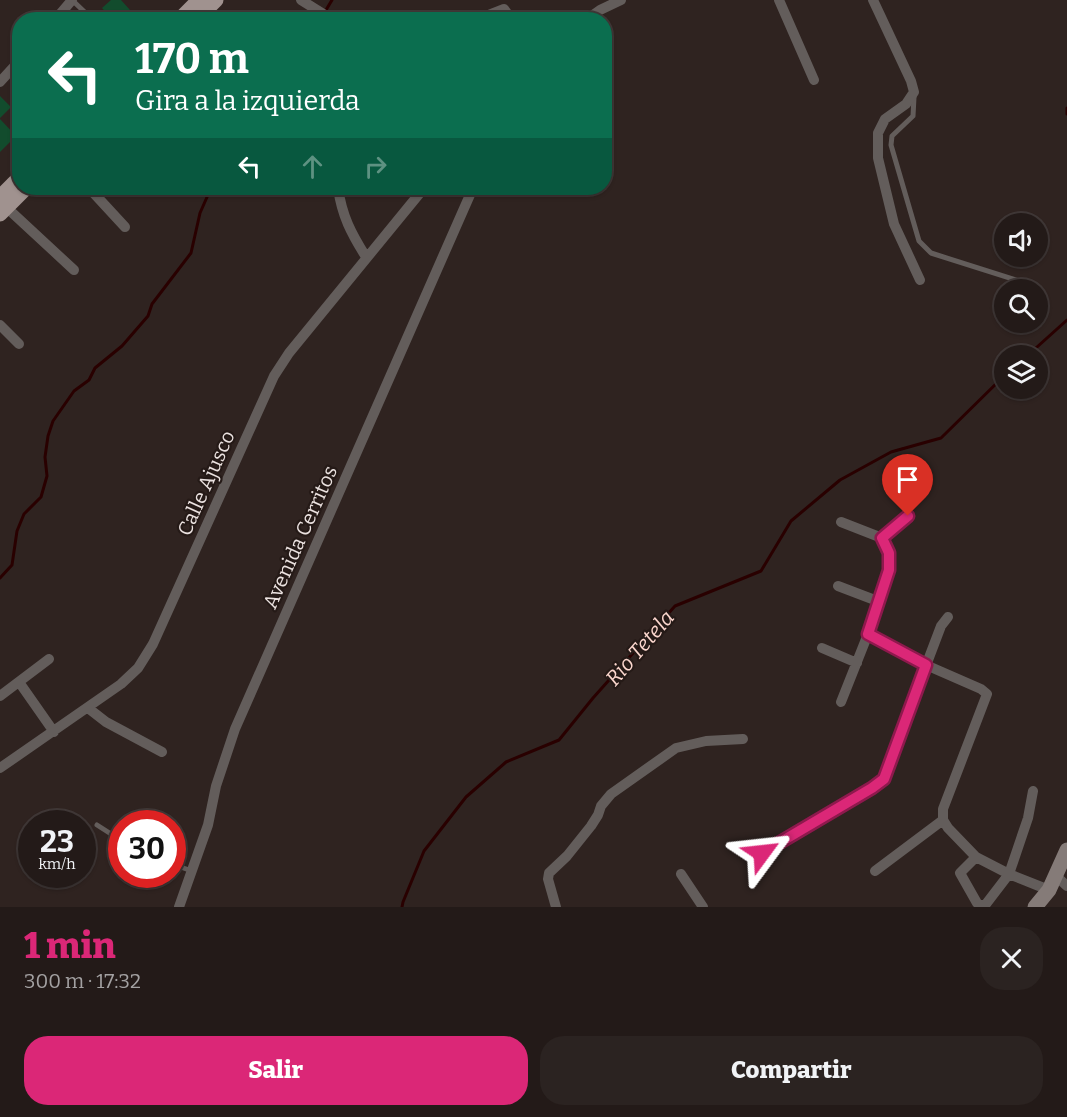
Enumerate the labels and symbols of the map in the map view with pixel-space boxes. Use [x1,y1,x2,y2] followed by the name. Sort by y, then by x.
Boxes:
[172,427,241,540] street label: Calle Ajusco
[882,454,933,516] pin
[258,462,342,612] street label: Avenida Cerritos
[600,605,680,691] water label: Rio Tetela
[108,810,186,888] speed limit sign: 30
[730,821,794,885] position arrow

